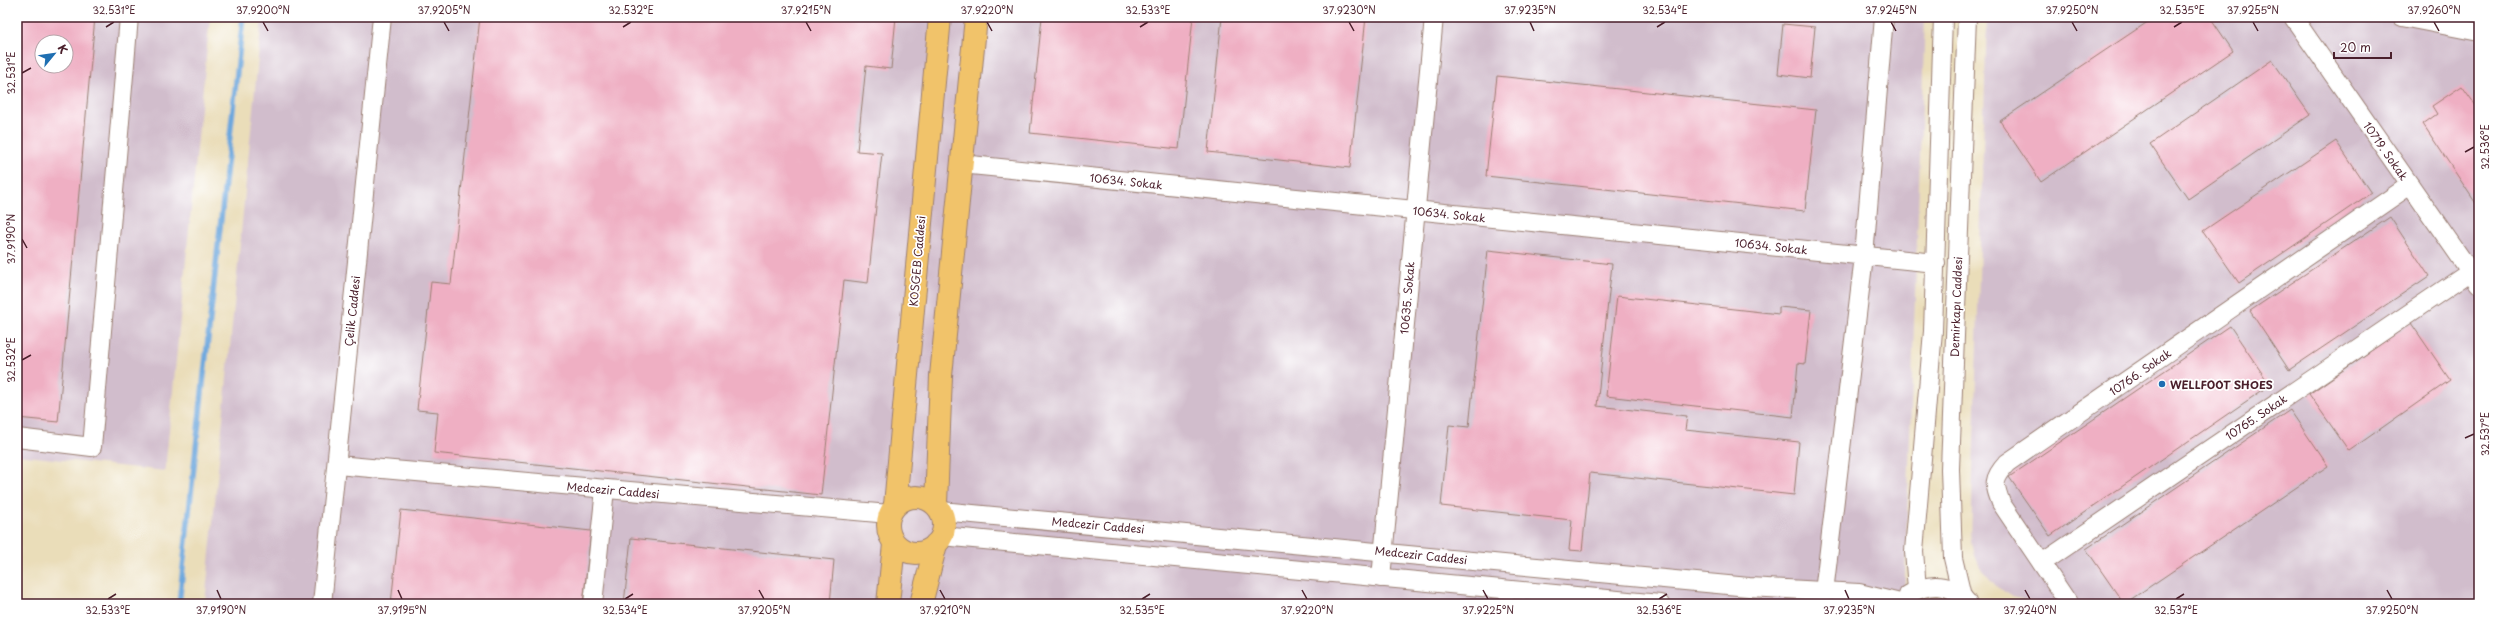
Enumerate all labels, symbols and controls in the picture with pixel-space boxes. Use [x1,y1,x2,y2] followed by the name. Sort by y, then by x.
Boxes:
[93,2,135,17] text: 32.531°E
[236,2,290,17] text: 37.9200°N
[417,2,471,17] text: 37.9205°N
[608,2,654,17] text: 32.532°E
[781,2,831,17] text: 37.9215°N
[960,2,1014,17] text: 37.9220°N
[1125,2,1171,17] text: 32.533°E
[1322,2,1376,17] text: 37.9230°N
[1504,2,1556,17] text: 37.9235°N
[1642,2,1688,17] text: 32.534°E
[1865,2,1917,17] text: 37.9245°N
[2045,2,2099,17] text: 37.9250°N
[2159,2,2205,17] text: 32.535°E
[2227,2,2279,17] text: 37.9255°N
[2407,2,2461,17] text: 37.9260°N
[34,34,74,74] north arrow
[2334,34,2391,60] scale bar
[2340,38,2371,56] text: 20 m
[54,41,73,57] text: K
[3,52,18,94] text: 32.531°E
[2360,118,2413,184] street label: 10719. Sokak
[2477,124,2492,170] text: 32.536°E
[1089,169,1163,193] street label: 10634. Sokak
[1412,202,1486,226] street label: 10634. Sokak
[3,214,18,264] text: 37.9190°N
[905,215,929,307] street label: KOSGEB Caddesi
[1734,234,1808,258] street label: 10634. Sokak
[1946,256,1966,358] street label: Demirkapı Caddesi
[1395,260,1419,335] street label: 10635. Sokak
[340,275,364,347] street label: Çelik Caddesi
[3,337,18,383] text: 32.532°E
[2106,344,2175,400] street label: 10766. Sokak
[2170,376,2273,393] place label: WELLFOOT SHOES
[2157,379,2167,389] marker: WELLFOOT SHOES
[2222,390,2291,444] street label: 10765. Sokak
[2477,412,2492,456] text: 32.537°E
[566,477,660,503] street label: Medcezir Caddesi
[1051,512,1145,538] street label: Medcezir Caddesi
[1374,542,1468,568] street label: Medcezir Caddesi
[85,602,131,617] text: 32.533°E
[196,602,246,617] text: 37.9190°N
[377,602,427,617] text: 37.9195°N
[602,602,648,617] text: 32.534°E
[737,602,791,617] text: 37.9205°N
[919,602,971,617] text: 37.9210°N
[1119,602,1165,617] text: 32.535°E
[1280,602,1334,617] text: 37.9220°N
[1462,602,1514,617] text: 37.9225°N
[1636,602,1682,617] text: 32.536°E
[1823,602,1875,617] text: 37.9235°N
[2003,602,2057,617] text: 37.9240°N
[2154,602,2198,617] text: 32.537°E
[2365,602,2419,617] text: 37.9250°N

